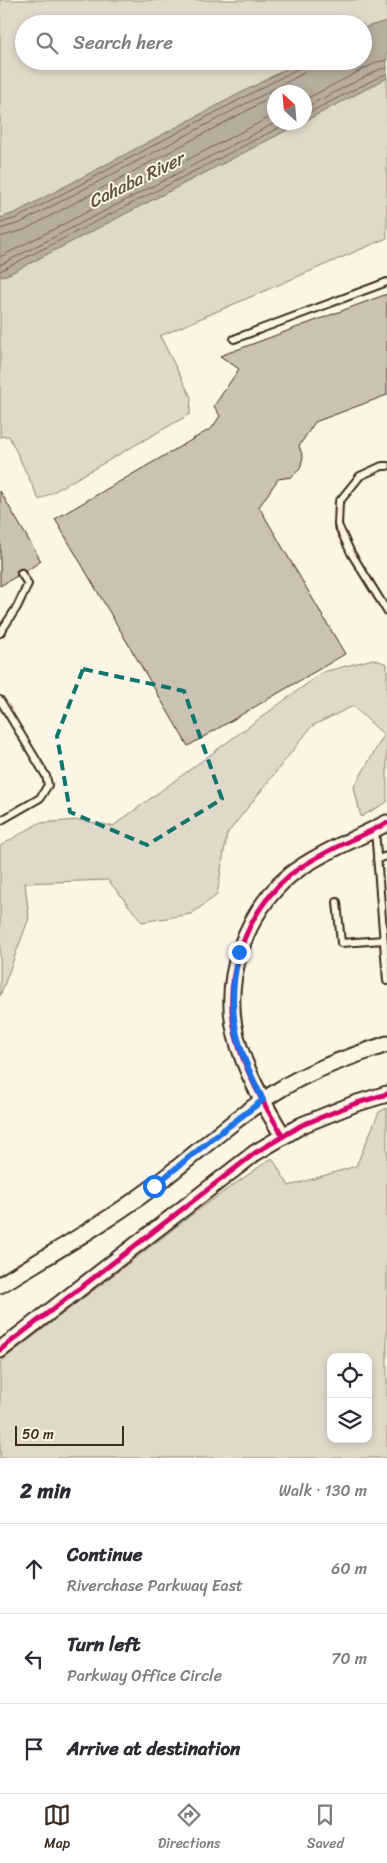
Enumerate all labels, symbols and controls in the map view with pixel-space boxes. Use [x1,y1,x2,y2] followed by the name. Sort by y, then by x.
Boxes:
[15,15,372,70] search box
[73,26,173,59] text: Search here
[33,29,61,57] icon: search
[267,85,312,130] north arrow
[83,141,193,217] water label: Cahaba River
[228,941,251,964] route end
[143,1175,166,1198] route start
[327,1353,372,1443] map controls
[327,1353,372,1398] button: locate
[327,1398,372,1443] button: layers
[22,1422,54,1447] text: 50 m
[15,1423,124,1446] scale bar
[20,1472,71,1510] text: 2 min
[279,1476,367,1505] text: Walk · 130 m
[67,1538,143,1571] text: Continue
[331,1554,367,1583] text: 60 m
[20,1555,48,1583] icon: ahead
[67,1571,243,1600] text: Riverchase Parkway East
[67,1628,140,1661] text: Turn left
[331,1644,367,1673] text: 70 m
[20,1645,48,1673] icon: left
[67,1661,222,1690] text: Parkway Office Circle
[67,1732,240,1765] text: Arrive at destination
[20,1735,48,1763] icon: arrive
[43,1801,71,1856] tab: Map
[158,1801,220,1856] tab: Directions
[307,1801,344,1856] tab: Saved

